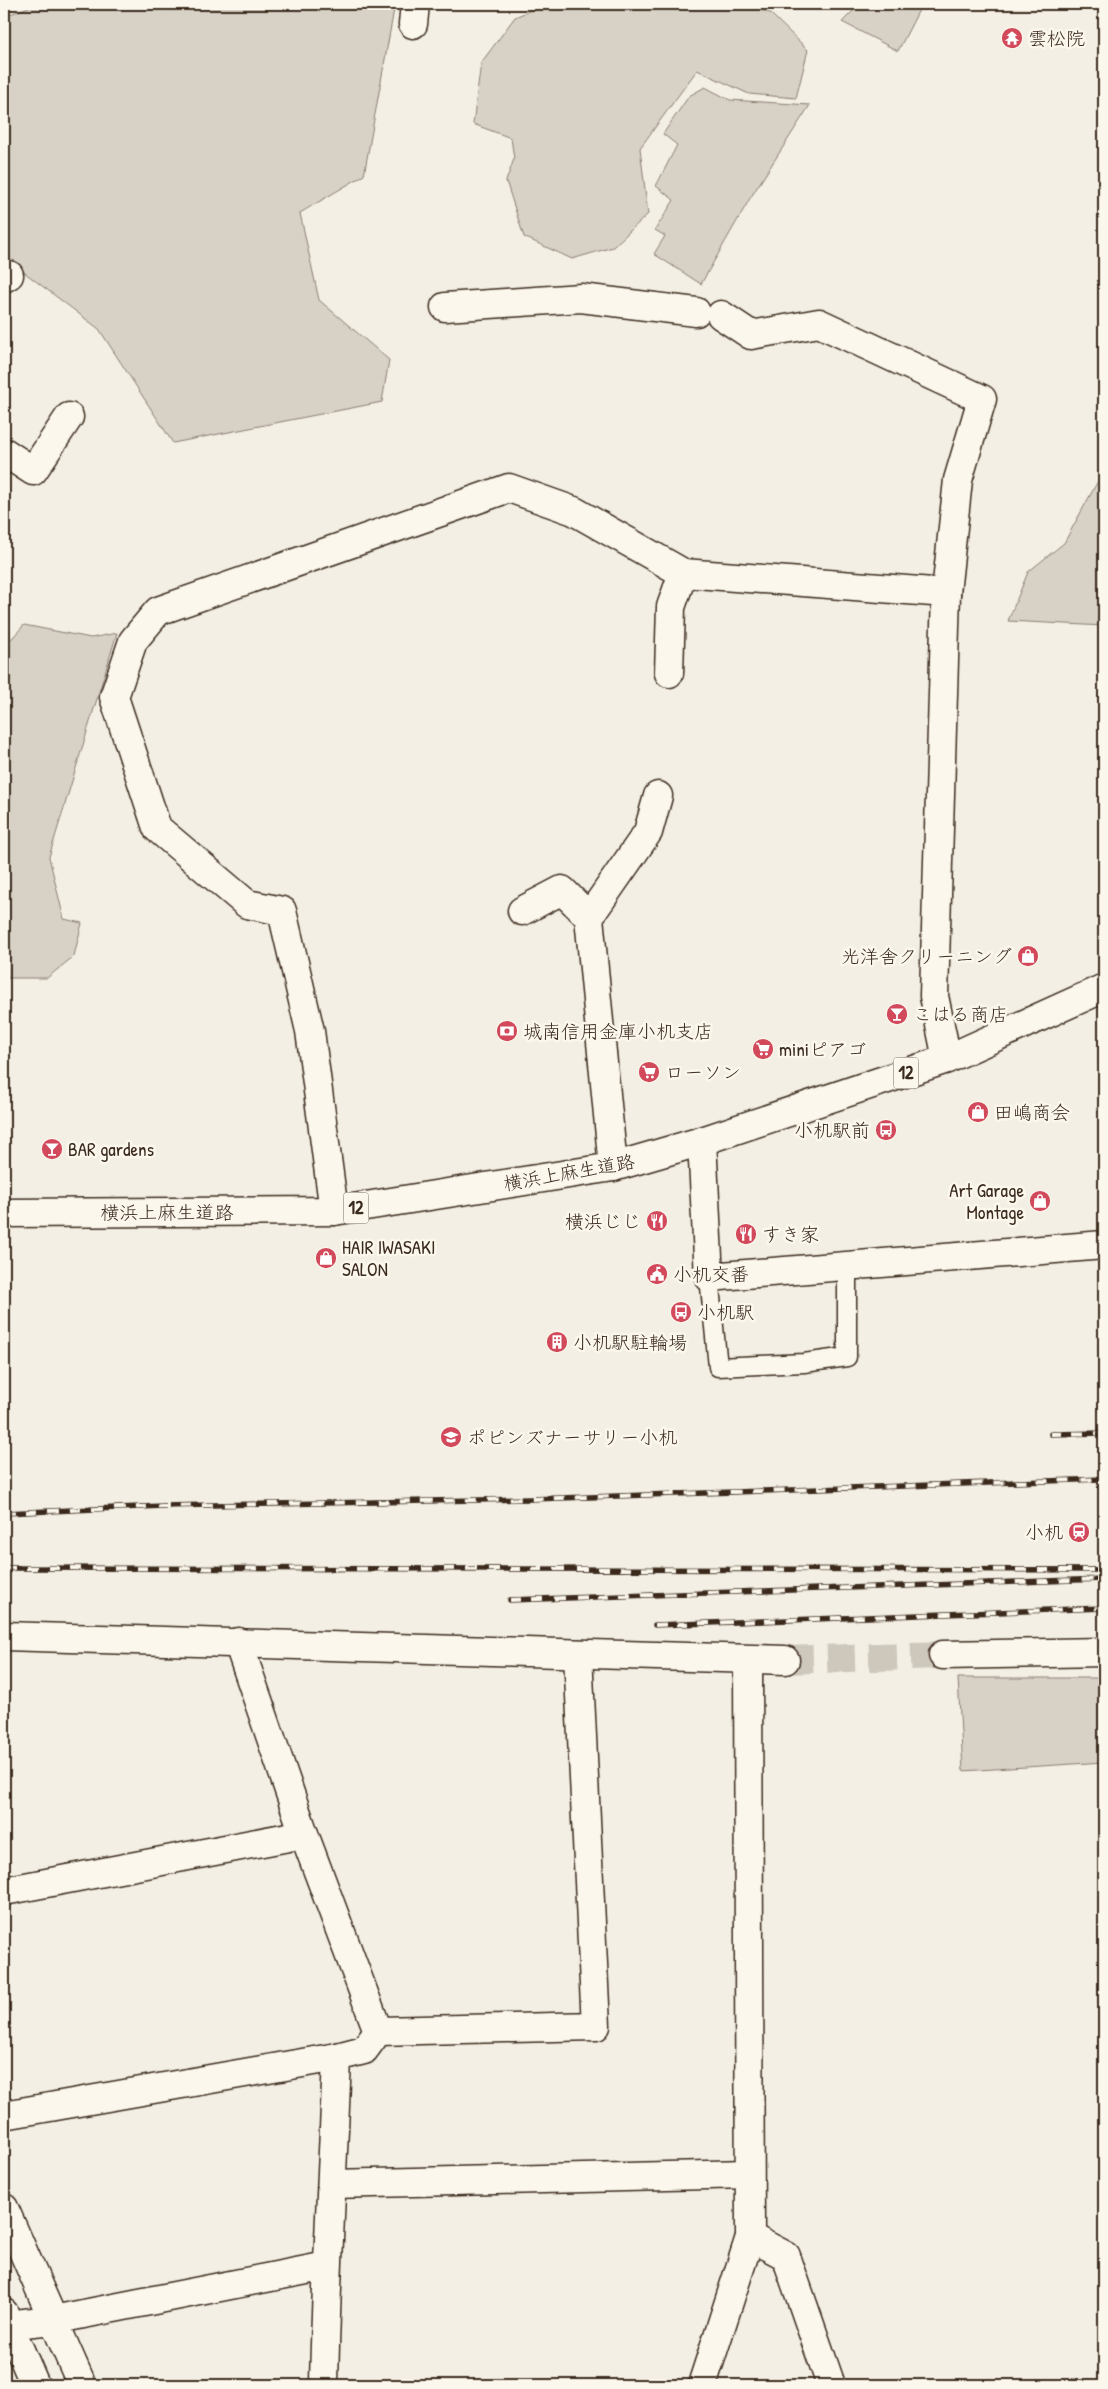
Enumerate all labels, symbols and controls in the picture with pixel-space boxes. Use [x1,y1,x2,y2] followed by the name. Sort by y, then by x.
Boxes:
[1028,25,1085,51] place label: 雲松院
[1000,26,1024,50] temple icon: 雲松院
[841,943,1012,969] place label: 光洋舎クリーニング
[1016,944,1040,968] shop icon: 光洋舎クリーニング
[913,1001,1008,1027] place label: こはる商店
[885,1002,909,1026] bar icon: こはる商店
[523,1018,713,1044] place label: 城南信用金庫小机支店
[495,1019,519,1043] bank icon: 城南信用金庫小机支店
[779,1036,866,1062] place label: miniピアゴ
[751,1037,775,1061] supermarket icon: miniピアゴ
[894,1058,918,1088] road number: 12
[665,1059,741,1085] place label: ローソン
[637,1060,661,1084] supermarket icon: ローソン
[994,1099,1070,1125] place label: 田嶋商会
[966,1100,990,1124] shop icon: 田嶋商会
[794,1117,870,1143] place label: 小机駅前
[874,1118,898,1142] bus stop icon: 小机駅前
[68,1136,154,1162] place label: BAR gardens
[40,1137,64,1161] bar icon: BAR gardens
[501,1148,637,1196] street label: 横浜上麻生道路
[949,1177,1024,1225] place label: Art Garage Montage
[1028,1189,1052,1213] shop icon: Art Garage Montage
[344,1192,368,1224] road number: 12
[100,1199,234,1225] street label: 横浜上麻生道路
[565,1208,641,1234] place label: 横浜じじ
[645,1209,669,1233] restaurant icon: 横浜じじ
[762,1221,819,1247] place label: すき家
[734,1222,758,1246] restaurant icon: すき家
[342,1234,435,1282] place label: HAIR IWASAKI SALON
[314,1246,338,1270] shop icon: HAIR IWASAKI SALON
[673,1261,749,1287] place label: 小机交番
[645,1262,669,1286] public building icon: 小机交番
[697,1299,754,1325] place label: 小机駅
[669,1300,693,1324] bus stop icon: 小机駅
[573,1329,687,1355] place label: 小机駅駐輪場
[545,1330,569,1354] building icon: 小机駅駐輪場
[467,1424,677,1450] place label: ポピンズナーサリー小机
[439,1425,463,1449] school or university icon: ポピンズナーサリー小机
[1025,1519,1063,1545] place label: 小机
[1067,1520,1091,1544] station icon: 小机

